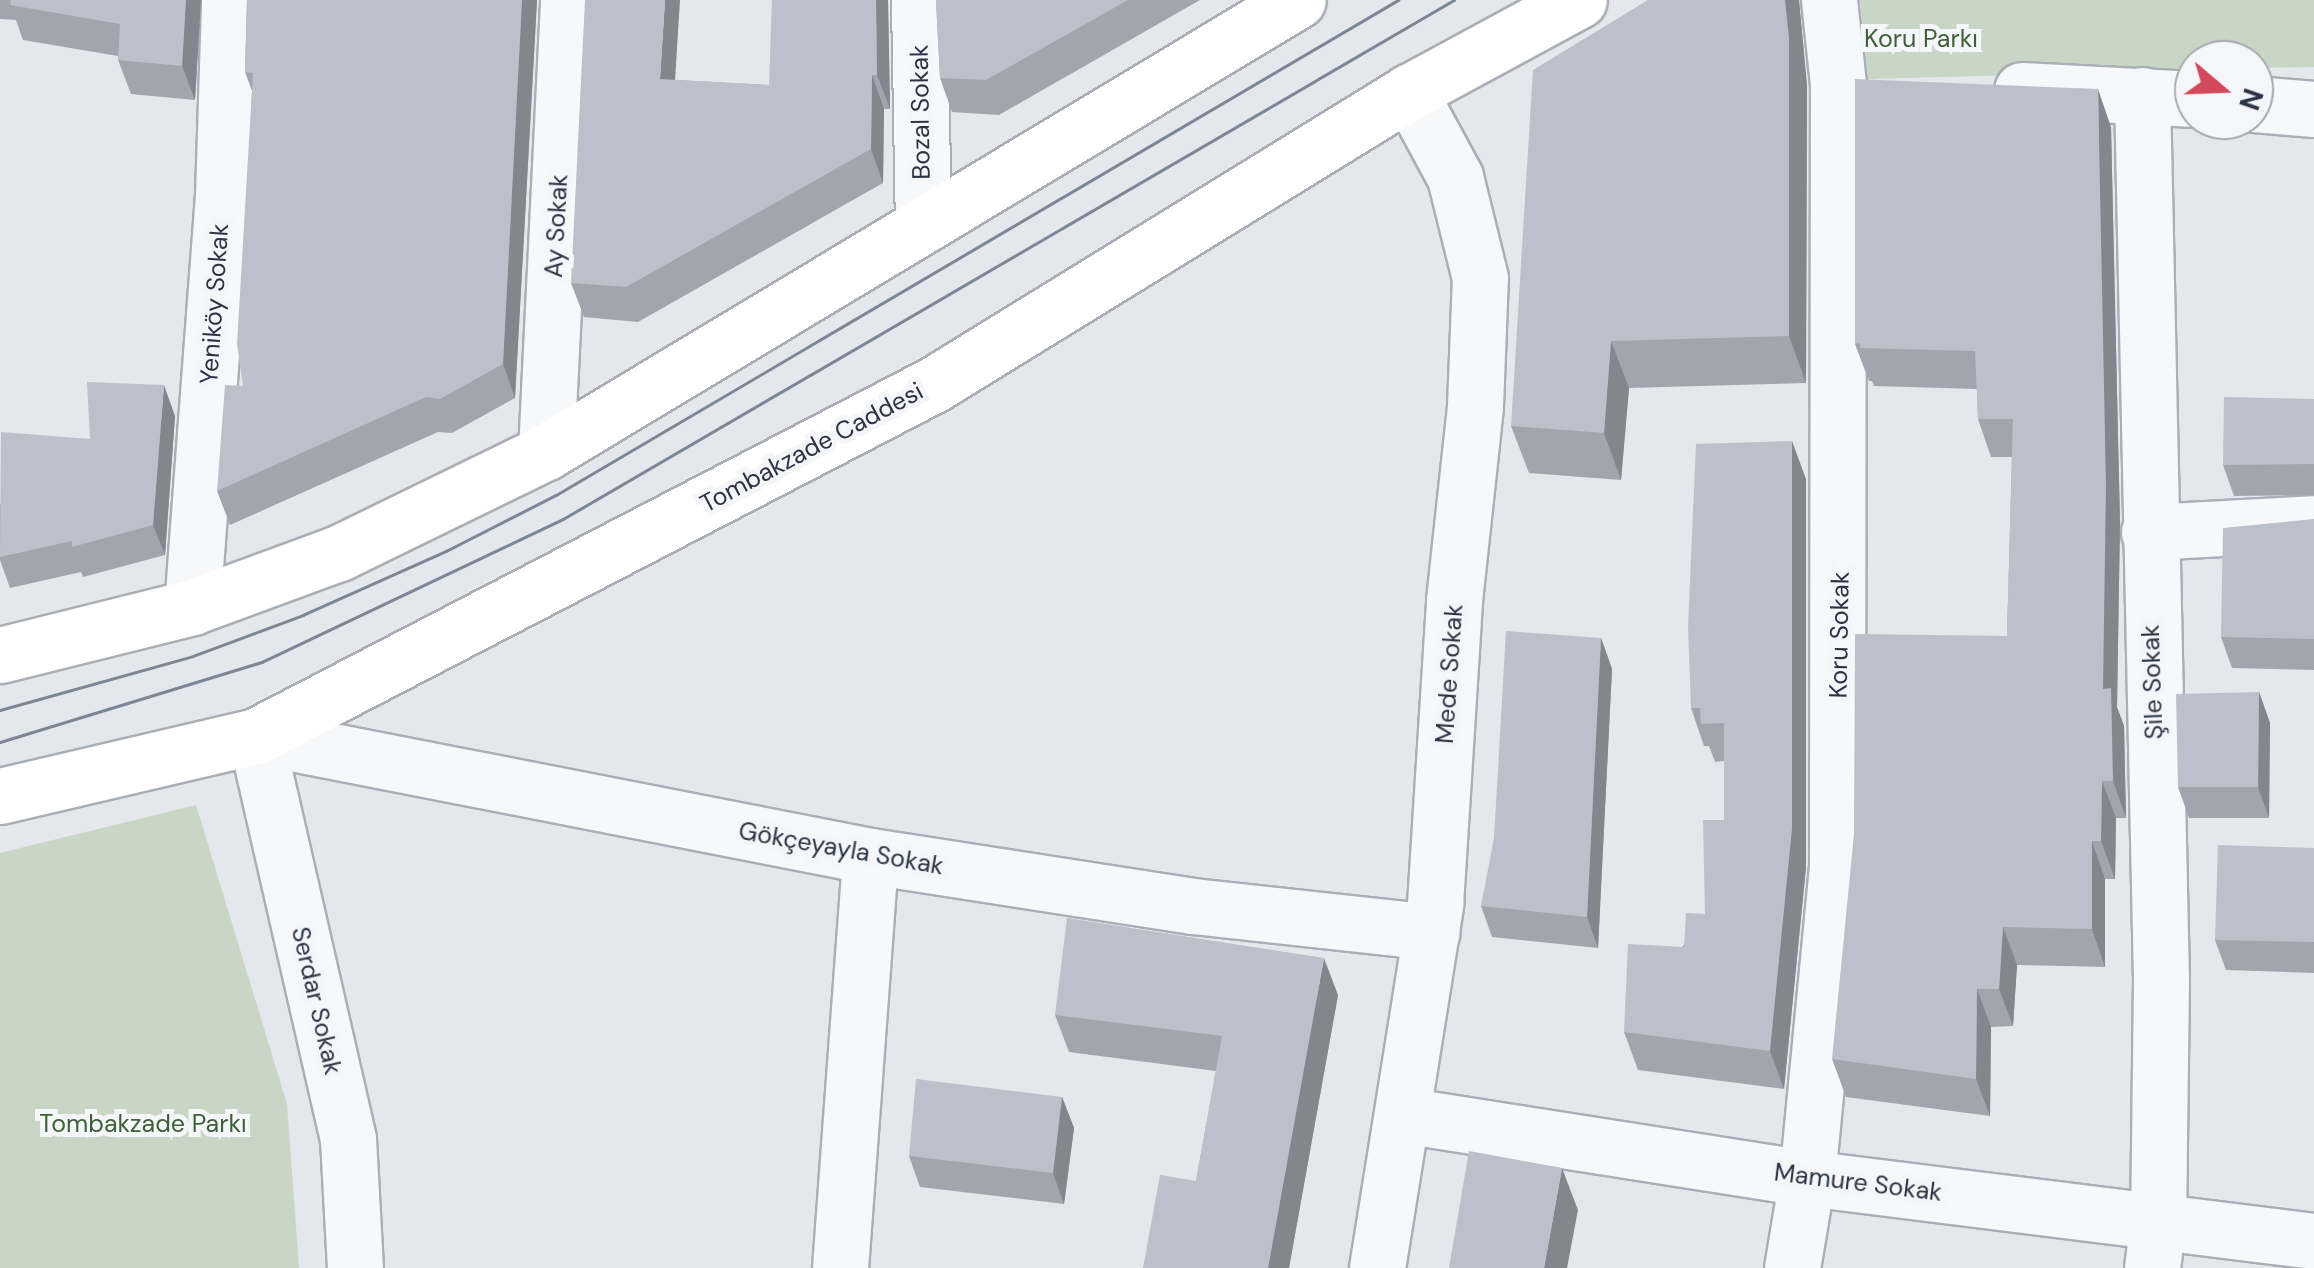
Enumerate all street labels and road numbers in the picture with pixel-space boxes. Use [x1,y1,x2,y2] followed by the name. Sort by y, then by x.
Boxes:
[905,44,937,180] street label: Bozal Sokak
[539,173,575,279] street label: Ay Sokak
[194,223,236,385] street label: Yeniköy Sokak
[696,377,928,519] street label: Tombakzade Caddesi
[1824,571,1856,699] street label: Koru Sokak
[1430,603,1470,745] street label: Mede Sokak
[2136,624,2170,740] street label: Şile Sokak
[736,816,946,882] street label: Gökçeyayla Sokak
[284,924,348,1078] street label: Serdar Sokak
[1772,1158,1944,1208] street label: Mamure Sokak

